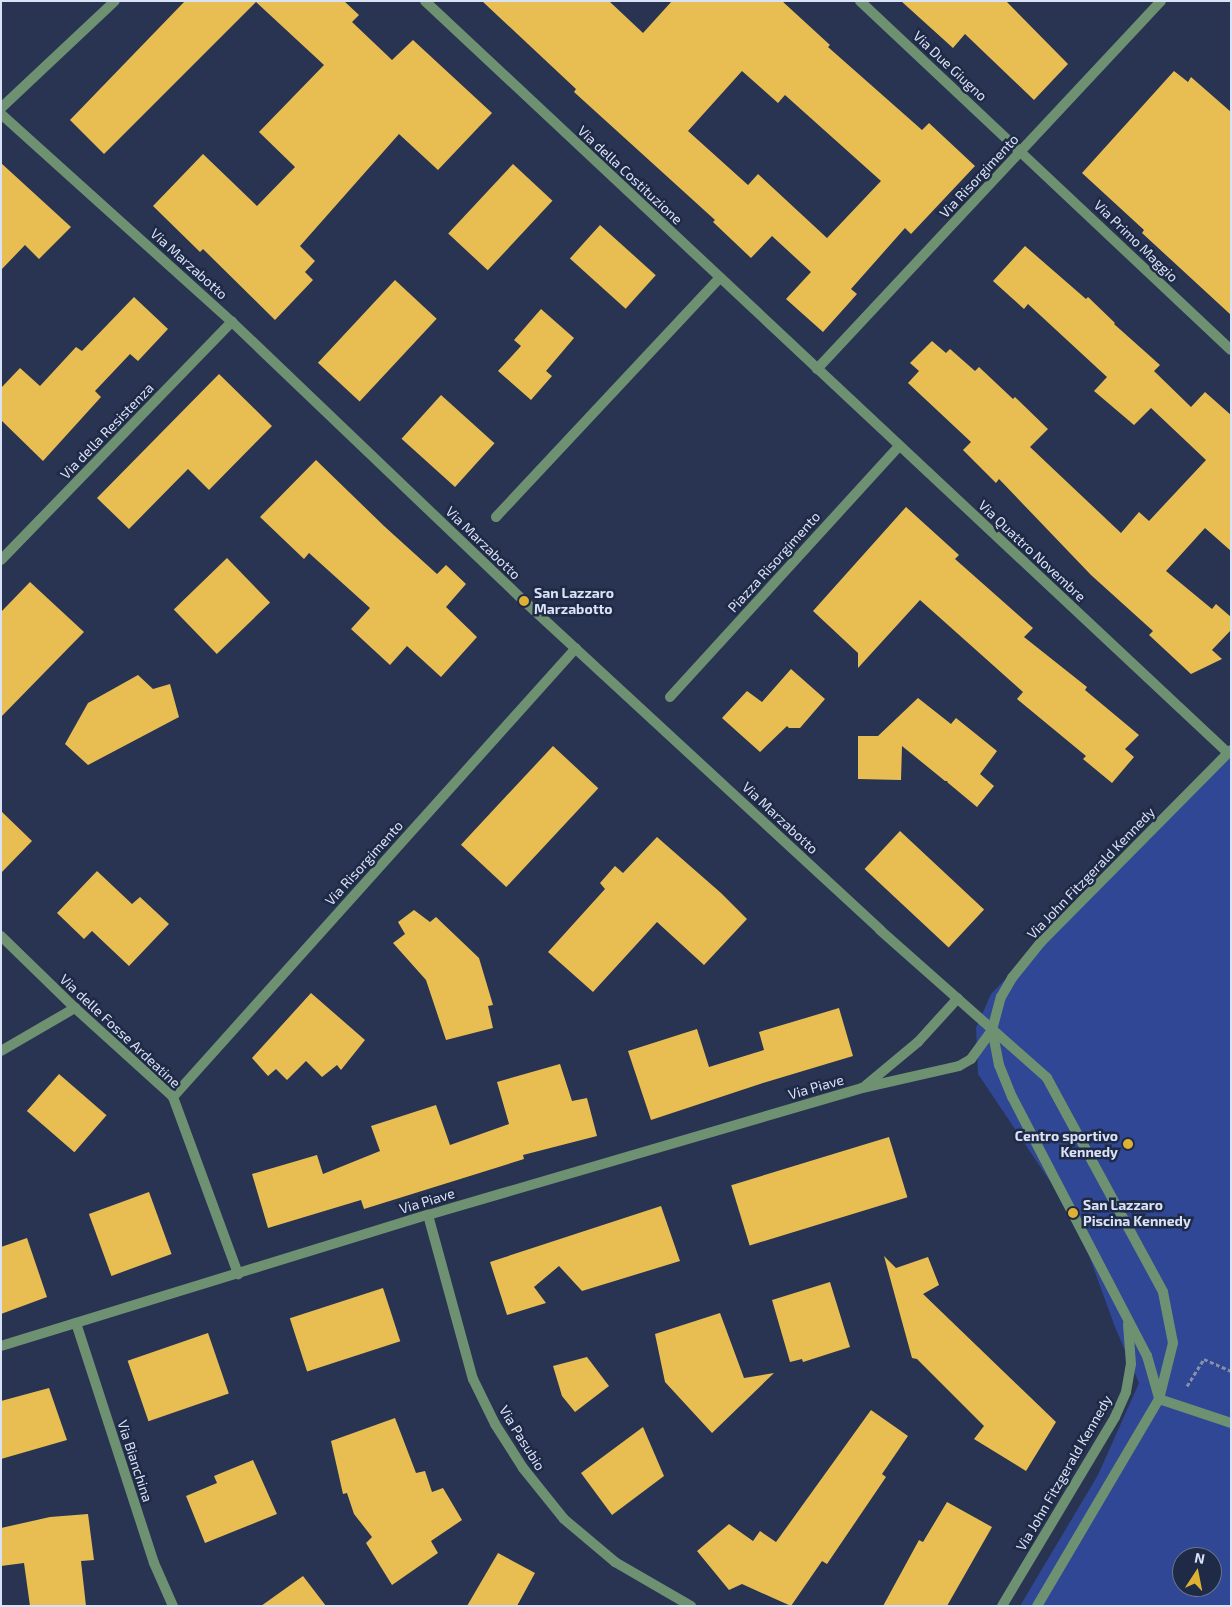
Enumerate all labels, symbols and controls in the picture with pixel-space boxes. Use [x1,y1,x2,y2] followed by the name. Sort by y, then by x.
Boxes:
[910,28,990,104] street label: Via Due Giugno
[574,122,686,228] street label: Via della Costituzione
[936,131,1022,221] street label: Via Risorgimento
[1090,197,1182,285] street label: Via Primo Maggio
[147,225,231,303] street label: Via Marzabotto
[57,379,157,483] street label: Via della Resistenza
[975,497,1089,605] street label: Via Quattro Novembre
[442,503,524,583] street label: Via Marzabotto
[724,508,824,616] street label: Piazza Risorgimento
[534,585,614,618] place label: San Lazzaro Marzabotto
[518,595,530,607] marker: San Lazzaro Marzabotto
[739,779,821,857] street label: Via Marzabotto
[1023,803,1159,943] street label: Via John Fitzgerald Kennedy
[322,817,406,909] street label: Via Risorgimento
[56,971,184,1091] street label: Via delle Fosse Ardeatine
[786,1071,846,1103] street label: Via Piave
[1015,1128,1118,1160] place label: Centro sportivo Kennedy
[1122,1138,1134,1150] marker: Centro sportivo Kennedy
[397,1185,457,1217] street label: Via Piave
[1083,1197,1191,1230] place label: San Lazzaro Piscina Kennedy
[1067,1207,1079,1219] marker: San Lazzaro Piscina Kennedy
[1012,1392,1116,1554] street label: Via John Fitzgerald Kennedy
[495,1403,549,1473] street label: Via Pasubio
[114,1418,156,1504] street label: Via Bianchina
[1172,1547,1222,1597] north arrow
[1193,1548,1206,1567] text: N

